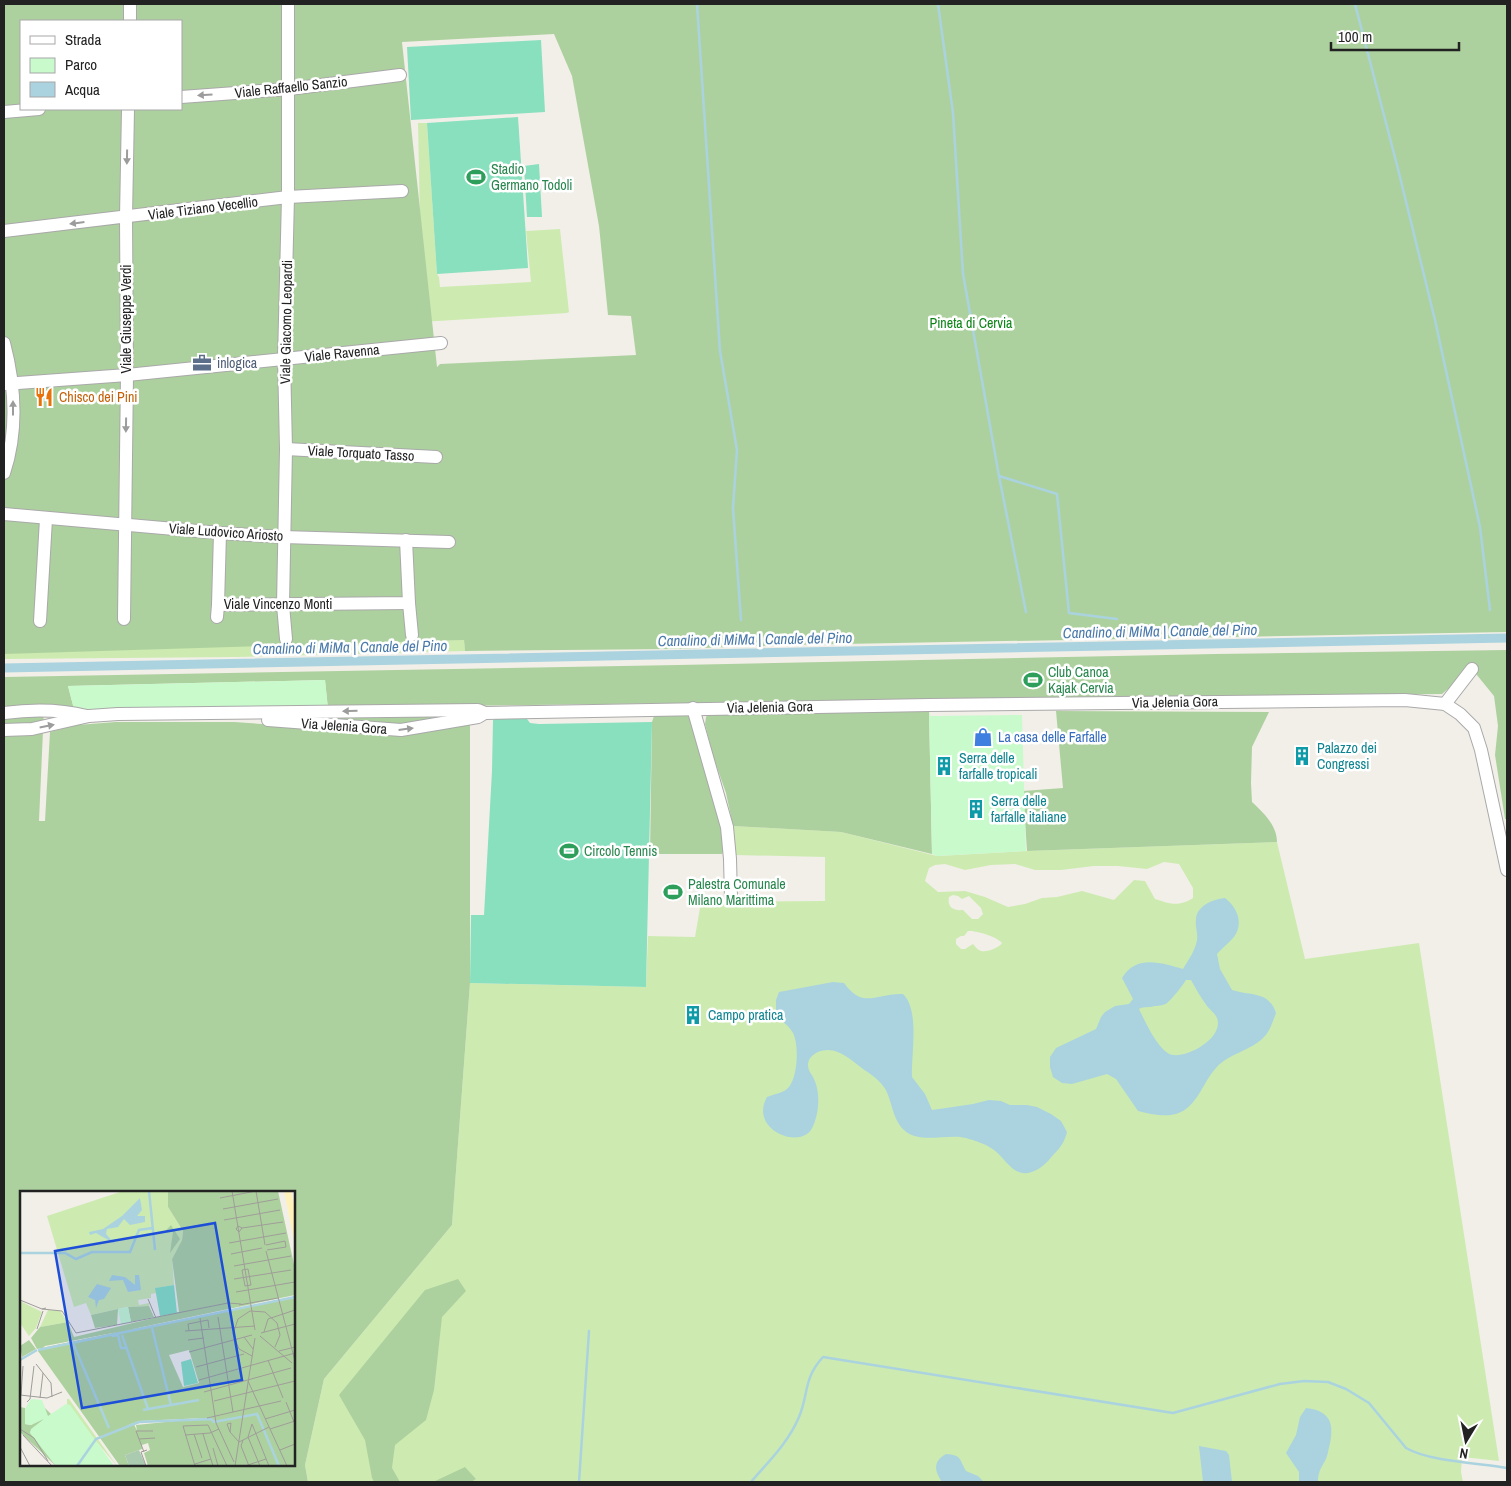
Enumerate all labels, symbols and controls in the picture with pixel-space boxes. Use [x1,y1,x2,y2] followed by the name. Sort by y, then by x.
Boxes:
[20,20,182,110] legend
[1331,20,1458,52] scale bar
[1338,26,1372,47] text: 100 m
[65,29,101,50] text: Strada
[65,54,97,75] text: Parco
[234,72,348,102] street label: Viale Raffaello Sanzio
[64,79,100,100] text: Acqua
[197,91,213,99] one-way arrow
[123,150,131,166] one-way arrow
[491,160,572,194] place label: Stadio Germano Todoli
[465,166,487,188] sports icon: Stadio Germano Todoli
[147,192,259,224] street label: Viale Tiziano Vecellio
[69,219,85,227] one-way arrow
[276,260,296,384] street label: Viale Giacomo Leopardi
[117,265,135,373] street label: Viale Giuseppe Verdi
[930,314,1013,332] park label: Pineta di Cervia
[304,340,381,366] street label: Viale Ravenna
[191,352,213,374] office icon: inlogica
[217,354,258,372] place label: inlogica
[33,386,55,408] restaurant icon: Chisco dei Pini
[59,388,138,406] place label: Chisco dei Pini
[9,400,17,416] one-way arrow
[122,417,130,433] one-way arrow
[307,441,415,465] street label: Viale Torquato Tasso
[168,519,284,545] street label: Viale Ludovico Ariosto
[224,595,332,613] street label: Viale Vincenzo Monti
[1063,619,1258,643] water label: Canalino di MiMa | Canale del Pino
[658,627,853,651] water label: Canalino di MiMa | Canale del Pino
[253,635,448,659] water label: Canalino di MiMa | Canale del Pino
[1048,663,1114,697] place label: Club Canoa Kajak Cervia
[1022,669,1044,691] sports icon: Club Canoa Kajak Cervia
[1132,692,1219,712] street label: Via Jelenia Gora
[727,697,814,717] street label: Via Jelenia Gora
[341,708,357,716] one-way arrow
[300,714,388,738] street label: Via Jelenia Gora
[39,722,55,730] one-way arrow
[398,725,414,733] one-way arrow
[972,726,994,748] shop icon: La casa delle Farfalle
[998,728,1107,746] place label: La casa delle Farfalle
[1317,739,1377,773] place label: Palazzo dei Congressi
[1291,745,1313,767] building icon: Palazzo dei Congressi
[959,749,1037,783] place label: Serra delle farfalle tropicali
[933,755,955,777] building icon: Serra delle farfalle tropicali
[991,792,1066,826] place label: Serra delle farfalle italiane
[965,798,987,820] building icon: Serra delle farfalle italiane
[558,840,580,862] sports icon: Circolo Tennis
[584,842,657,860] place label: Circolo Tennis
[688,875,786,909] place label: Palestra Comunale Milano Marittima
[662,881,684,903] sports icon: Palestra Comunale Milano Marittima
[682,1004,704,1026] building icon: Campo pratica
[708,1006,784,1024] place label: Campo pratica
[20,1191,295,1466] inset map
[1441,1416,1491,1466] north arrow
[1458,1444,1469,1463] text: N

